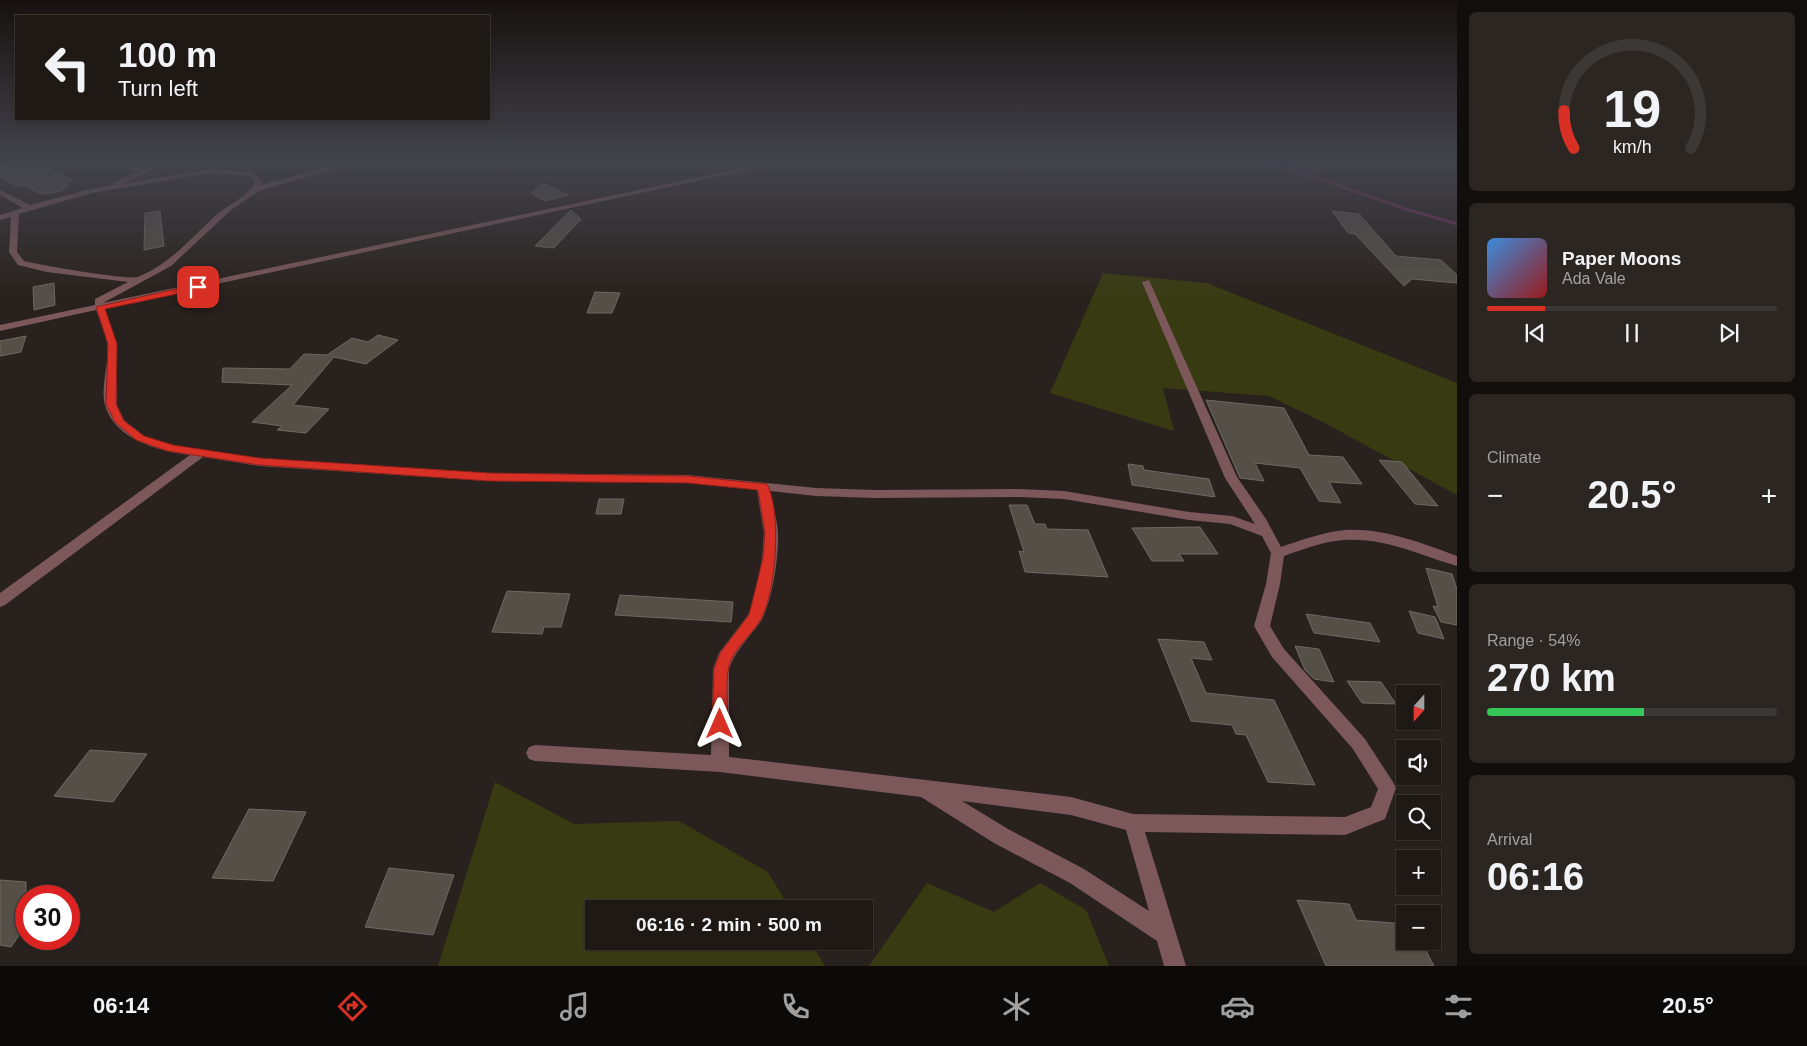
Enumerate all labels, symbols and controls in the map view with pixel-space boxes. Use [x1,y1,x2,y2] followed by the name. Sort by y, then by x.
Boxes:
[35,35,100,100] icon: left
[118,35,217,74] text: 100 m
[118,76,198,101] text: Turn left
[1603,80,1661,138] text: 19
[1613,137,1651,157] text: km/h
[1562,248,1681,269] text: Paper Moons
[177,266,219,308] pin
[1562,270,1626,287] text: Ada Vale
[184,273,212,301] icon: arrive
[1521,319,1549,347] icon: previous
[1618,319,1646,347] icon: pause
[1715,319,1743,347] icon: next
[1487,449,1541,466] text: Climate
[1587,474,1677,516] text: 20.5°
[1487,480,1503,511] text: −
[1761,480,1777,511] text: +
[1487,632,1580,649] text: Range · 54%
[1487,657,1616,699] text: 270 km
[1396,685,1441,730] north arrow
[1396,685,1441,950] map controls
[693,697,745,749] position arrow
[1396,740,1441,785] button: sound
[1396,795,1441,840] button: search
[1487,831,1532,848] text: Arrival
[1396,850,1441,895] button: +
[1487,856,1584,898] text: 06:16
[15,885,80,950] speed limit sign: 30
[1396,905,1441,950] button: −
[636,914,822,935] text: 06:16 · 2 min · 500 m
[335,989,370,1024] icon: directions
[557,989,592,1024] icon: music
[778,989,813,1024] icon: phone
[999,989,1034,1024] icon: climate
[1220,989,1255,1024] icon: car
[1441,989,1476,1024] icon: filters
[93,993,149,1018] text: 06:14
[1662,993,1714,1018] text: 20.5°

